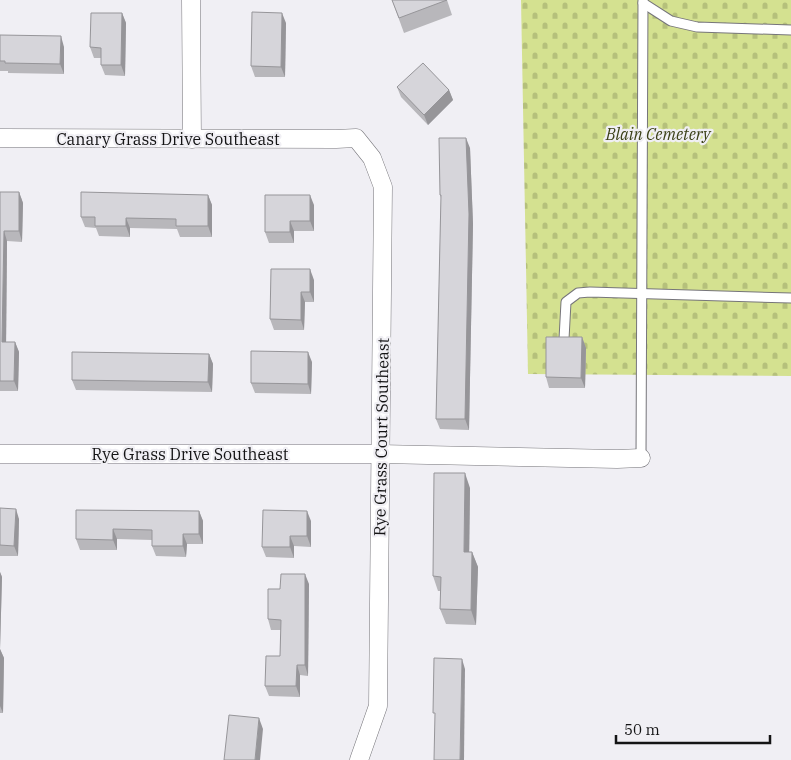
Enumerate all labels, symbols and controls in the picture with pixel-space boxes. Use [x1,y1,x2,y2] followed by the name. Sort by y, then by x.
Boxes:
[605,124,712,144] park label: Blain Cemetery
[56,129,280,149] street label: Canary Grass Drive Southeast
[369,337,393,536] street label: Rye Grass Court Southeast
[92,444,289,464] street label: Rye Grass Drive Southeast
[616,712,770,744] scale bar
[624,720,660,739] text: 50 m

